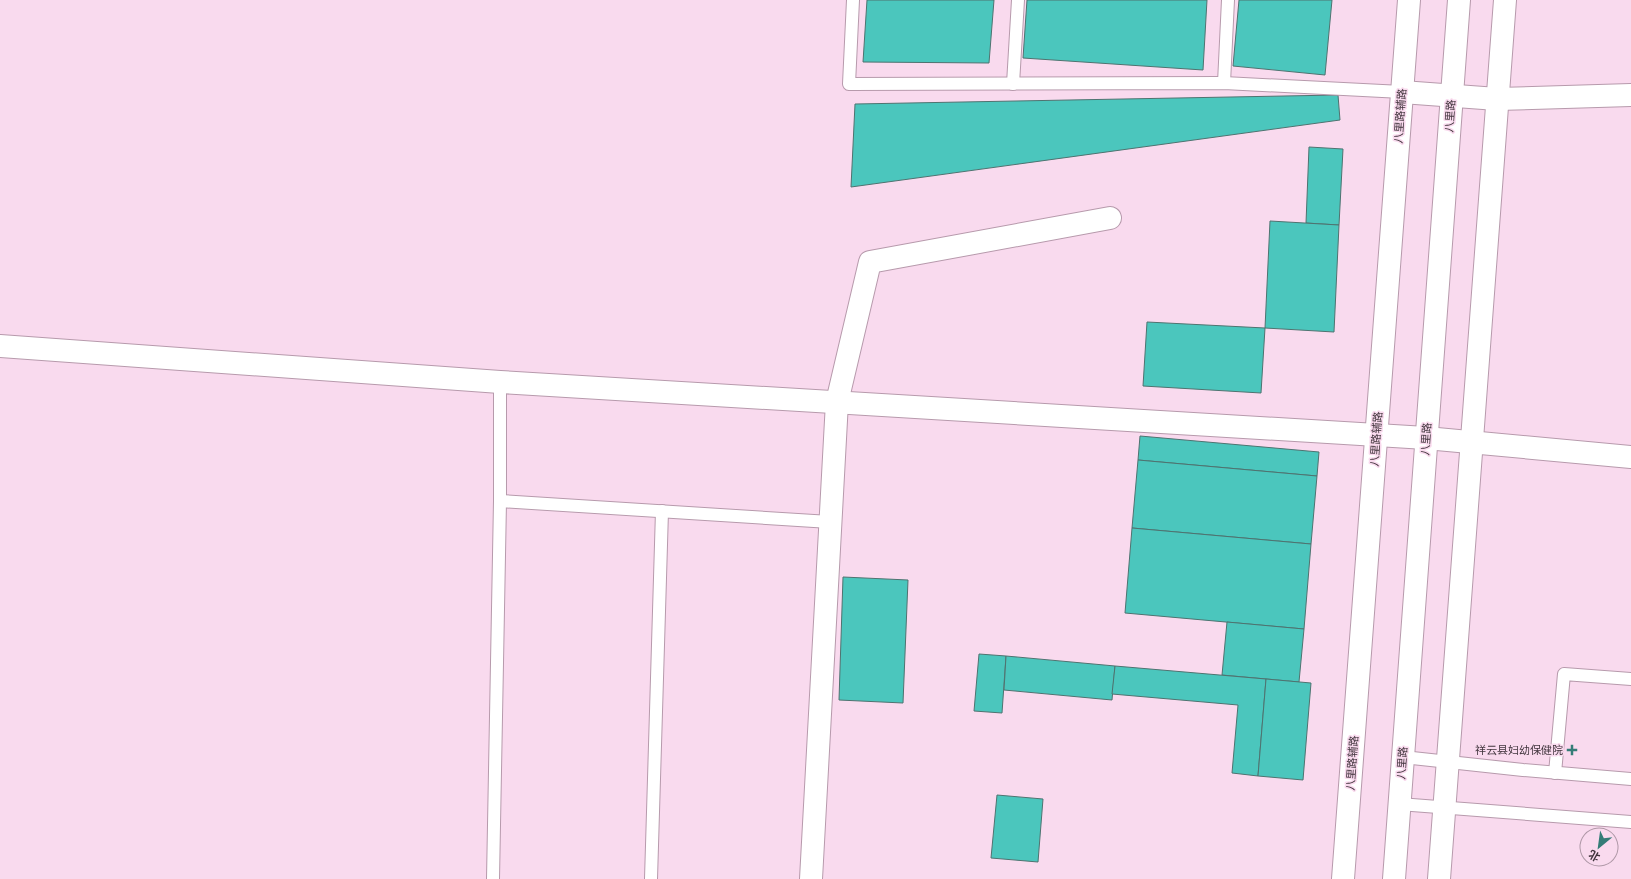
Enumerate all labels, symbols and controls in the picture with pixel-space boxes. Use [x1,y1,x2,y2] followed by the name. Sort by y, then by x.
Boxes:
[1391,88,1409,144] street label: 八里路辅路
[1442,99,1458,133] street label: 八里路
[1367,411,1385,467] street label: 八里路辅路
[1418,422,1434,456] street label: 八里路
[1343,735,1361,791] street label: 八里路辅路
[1475,743,1563,757] place label: 祥云县妇幼保健院
[1566,744,1578,756] marker: 祥云县妇幼保健院
[1394,746,1410,780] street label: 八里路
[1579,827,1619,867] north arrow
[1586,847,1602,865] text: 北

